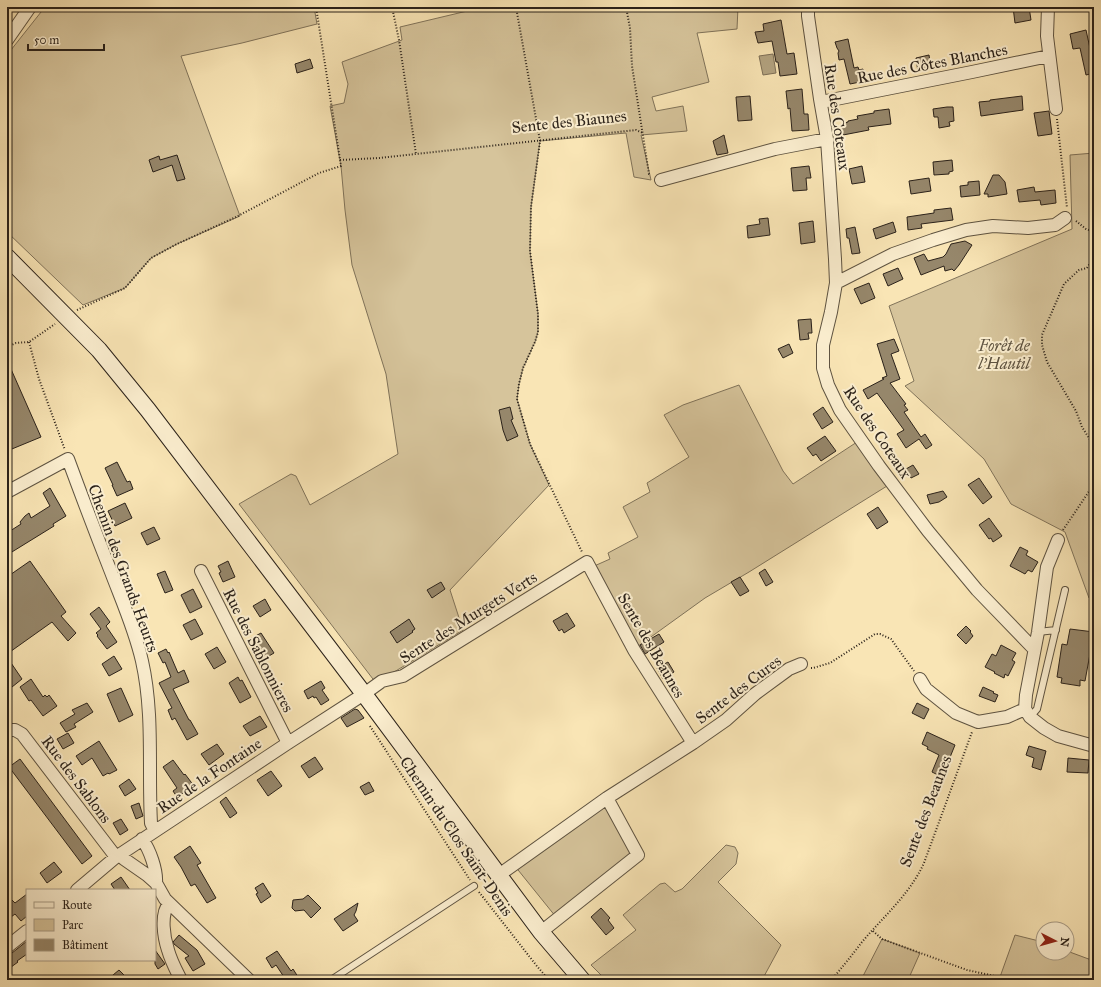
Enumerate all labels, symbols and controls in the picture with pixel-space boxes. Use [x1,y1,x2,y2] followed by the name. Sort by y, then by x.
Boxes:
[28,26,104,52] scale bar
[34,33,59,47] text: 50 m
[855,40,1009,87] street label: Rue des Côtes Blanches
[821,62,854,172] street label: Rue des Coteaux
[511,106,628,137] street label: Sente des Biaunes
[977,336,1032,373] park label: Forêt de l'Hautil
[840,382,916,482] street label: Rue des Coteaux
[84,482,163,655] street label: Chemin des Grands Heurts
[396,567,541,668] street label: Sente des Murgets Verts
[219,585,298,716] street label: Rue des Sablonnieres
[614,589,689,701] street label: Sente des Beaunes
[692,651,785,728] street label: Sente des Cures
[38,732,116,827] street label: Rue des Sablons
[154,733,265,817] street label: Rue de la Fontaine
[396,753,517,920] street label: Chemin du Clos Saint-Denis
[895,753,956,870] street label: Sente des Beaunes
[26,889,156,961] legend
[62,898,92,912] text: Route
[62,918,83,932] text: Parc
[1035,921,1075,961] north arrow
[1057,937,1071,948] text: N
[62,938,109,952] text: Bâtiment

